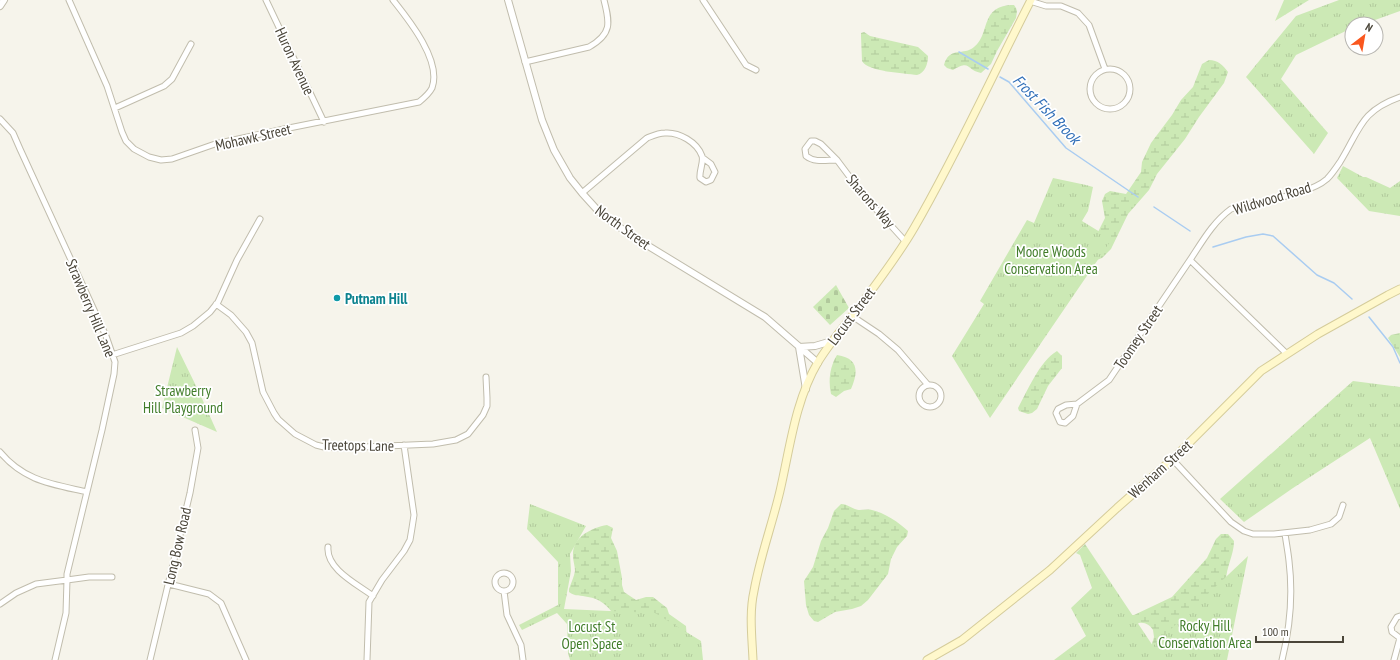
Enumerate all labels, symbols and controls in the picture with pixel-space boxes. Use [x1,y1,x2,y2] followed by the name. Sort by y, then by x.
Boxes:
[1344,16,1384,56] north arrow
[1363,20,1375,35] text: N
[271,24,319,98] street label: Huron Avenue
[1009,70,1086,149] water label: Frost Fish Brook
[213,119,293,155] street label: Mohawk Street
[842,170,900,232] street label: Sharons Way
[1231,177,1313,219] street label: Wildwood Road
[592,201,654,253] street label: North Street
[1004,242,1098,278] park label: Moore Woods Conservation Area
[62,256,120,360] street label: Strawberry Hill Lane
[823,283,879,349] street label: Locust Street
[345,289,408,308] place label: Putnam Hill
[332,293,342,303] marker: Putnam Hill
[1110,301,1166,373] street label: Toomey Street
[143,381,223,417] park label: Strawberry Hill Playground
[322,435,394,455] street label: Treetops Lane
[1124,436,1196,502] street label: Wenham Street
[159,505,195,587] street label: Long Bow Road
[1158,616,1252,652] park label: Rocky Hill Conservation Area
[562,617,622,653] park label: Locust St Open Space
[1256,618,1343,644] scale bar
[1262,624,1289,639] text: 100 m

